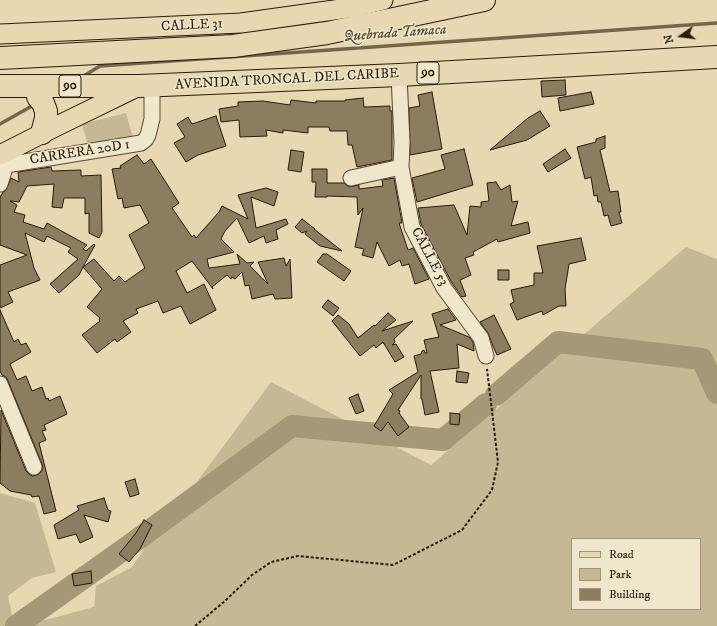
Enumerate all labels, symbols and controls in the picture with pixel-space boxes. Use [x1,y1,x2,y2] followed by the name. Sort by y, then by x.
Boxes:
[161,16,223,36] street label: CALLE 31
[661,16,701,56] north arrow
[343,21,447,47] water label: Quebrada Tamaca
[661,33,677,45] text: N
[417,62,439,84] road number: 90
[175,66,399,94] street label: AVENIDA TRONCAL DEL CARIBE
[59,75,81,97] road number: 90
[29,137,131,169] street label: CARRERA 20D 1
[407,225,451,289] street label: CALLE 53
[571,538,701,610] legend
[609,547,634,562] text: Road
[609,567,631,582] text: Park
[609,587,650,602] text: Building

